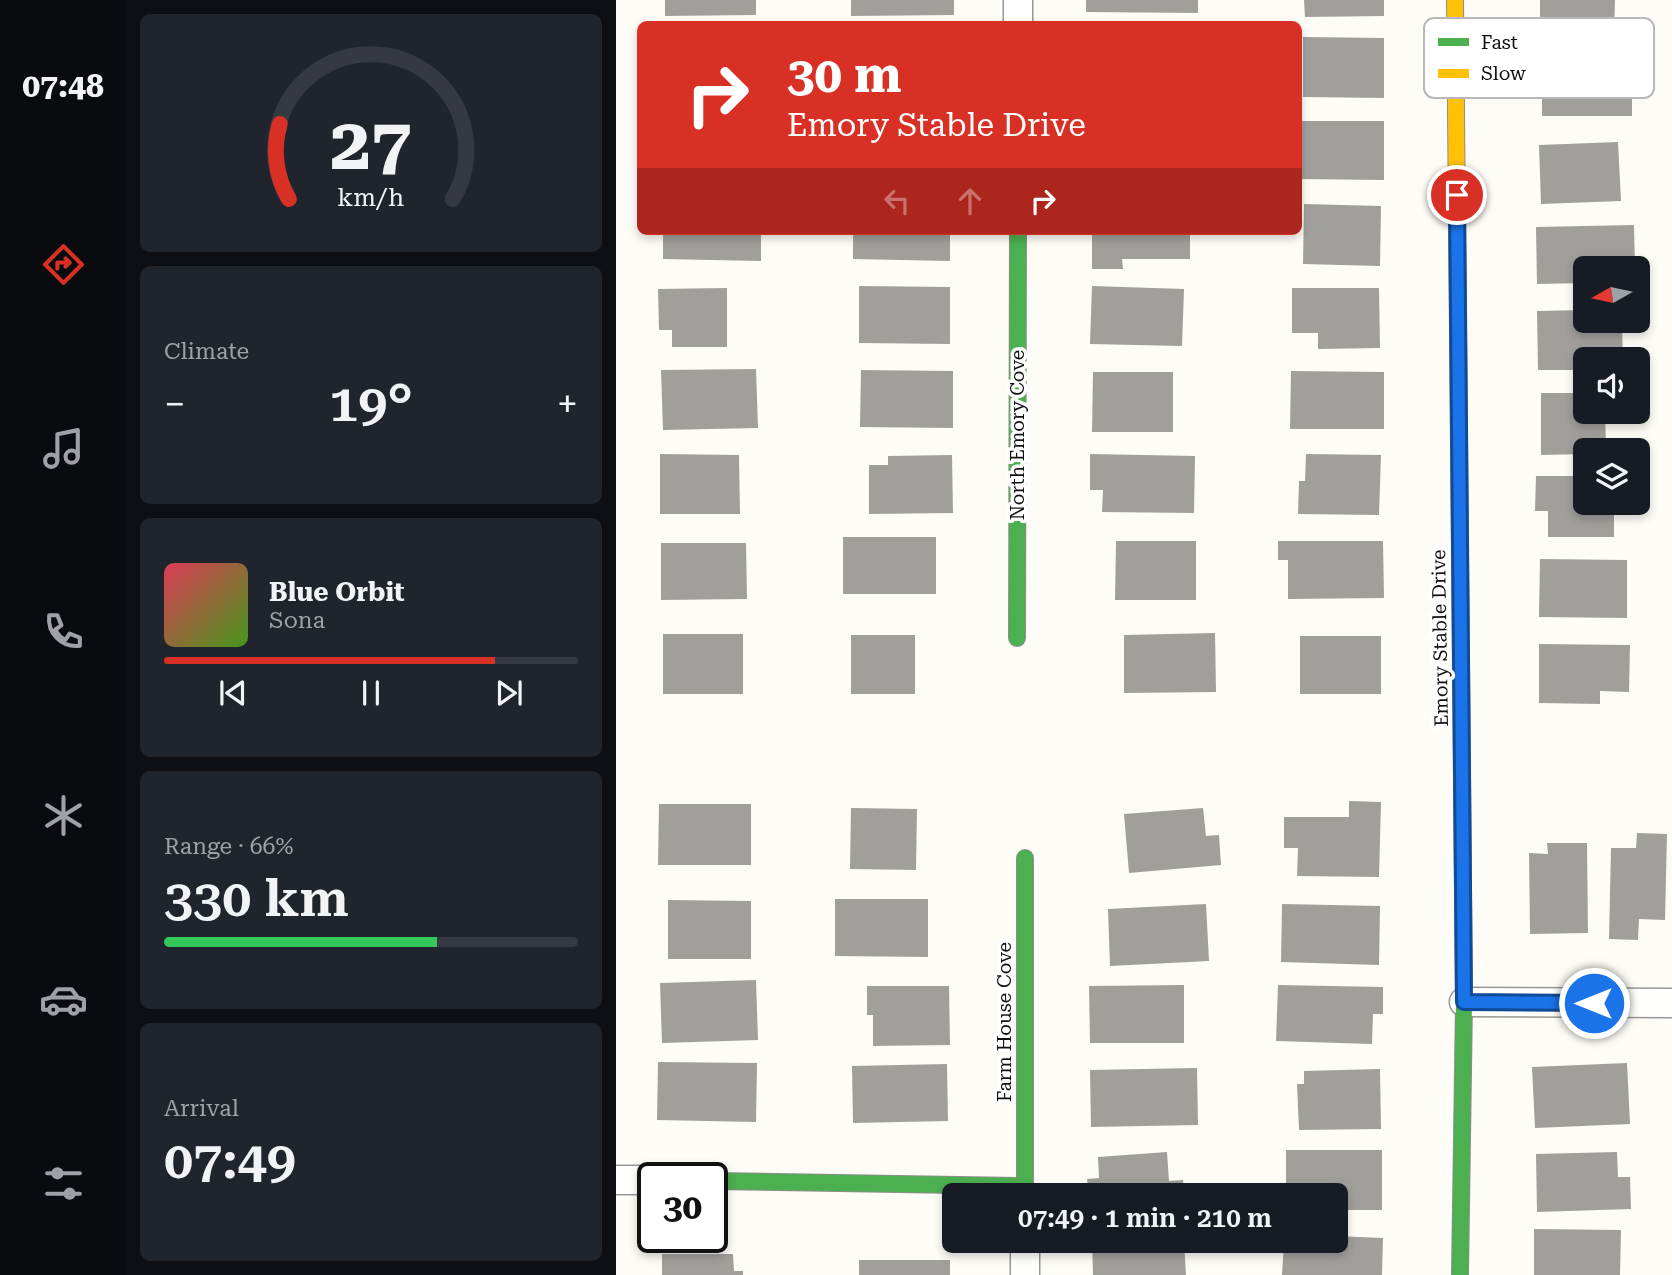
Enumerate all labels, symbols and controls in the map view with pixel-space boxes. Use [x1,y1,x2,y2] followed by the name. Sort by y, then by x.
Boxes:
[1424,18,1654,98] legend
[1481,31,1518,54] text: Fast
[787,47,902,104] text: 30 m
[672,49,763,140] icon: right
[1481,62,1526,85] text: Slow
[22,67,104,105] text: 07:48
[330,102,412,187] text: 27
[787,106,1086,144] text: Emory Stable Drive
[1427,165,1487,225] pin
[1438,176,1476,214] icon: arrive
[878,182,916,220] icon: left
[951,182,989,220] icon: ahead
[1024,182,1062,220] icon: right
[338,183,404,212] text: km/h
[39,240,88,289] icon: directions
[1573,256,1650,332] north arrow
[1573,256,1650,515] map controls
[164,338,249,365] text: Climate
[1573,347,1650,424] button: sound
[1006,350,1029,520] street label: North Emory Cove
[329,373,413,434] text: 19°
[164,382,185,426] text: −
[557,382,578,426] text: +
[39,424,88,473] icon: music
[1573,438,1650,515] button: layers
[1427,549,1453,727] street label: Emory Stable Drive
[269,577,405,607] text: Blue Orbit
[39,607,88,656] icon: phone
[269,607,325,634] text: Sona
[214,674,252,712] icon: previous
[352,674,390,712] icon: pause
[490,674,528,712] icon: next
[39,791,88,840] icon: climate
[164,833,293,860] text: Range · 66%
[164,868,349,929] text: 330 km
[993,942,1016,1102] street label: Farm House Cove
[1557,966,1631,1040] position arrow
[39,975,88,1024] icon: car
[164,1095,239,1122] text: Arrival
[164,1130,296,1191] text: 07:49
[39,1159,88,1208] icon: filters
[637,1162,728,1253] speed limit sign: 30
[1018,1203,1272,1233] text: 07:49 · 1 min · 210 m

